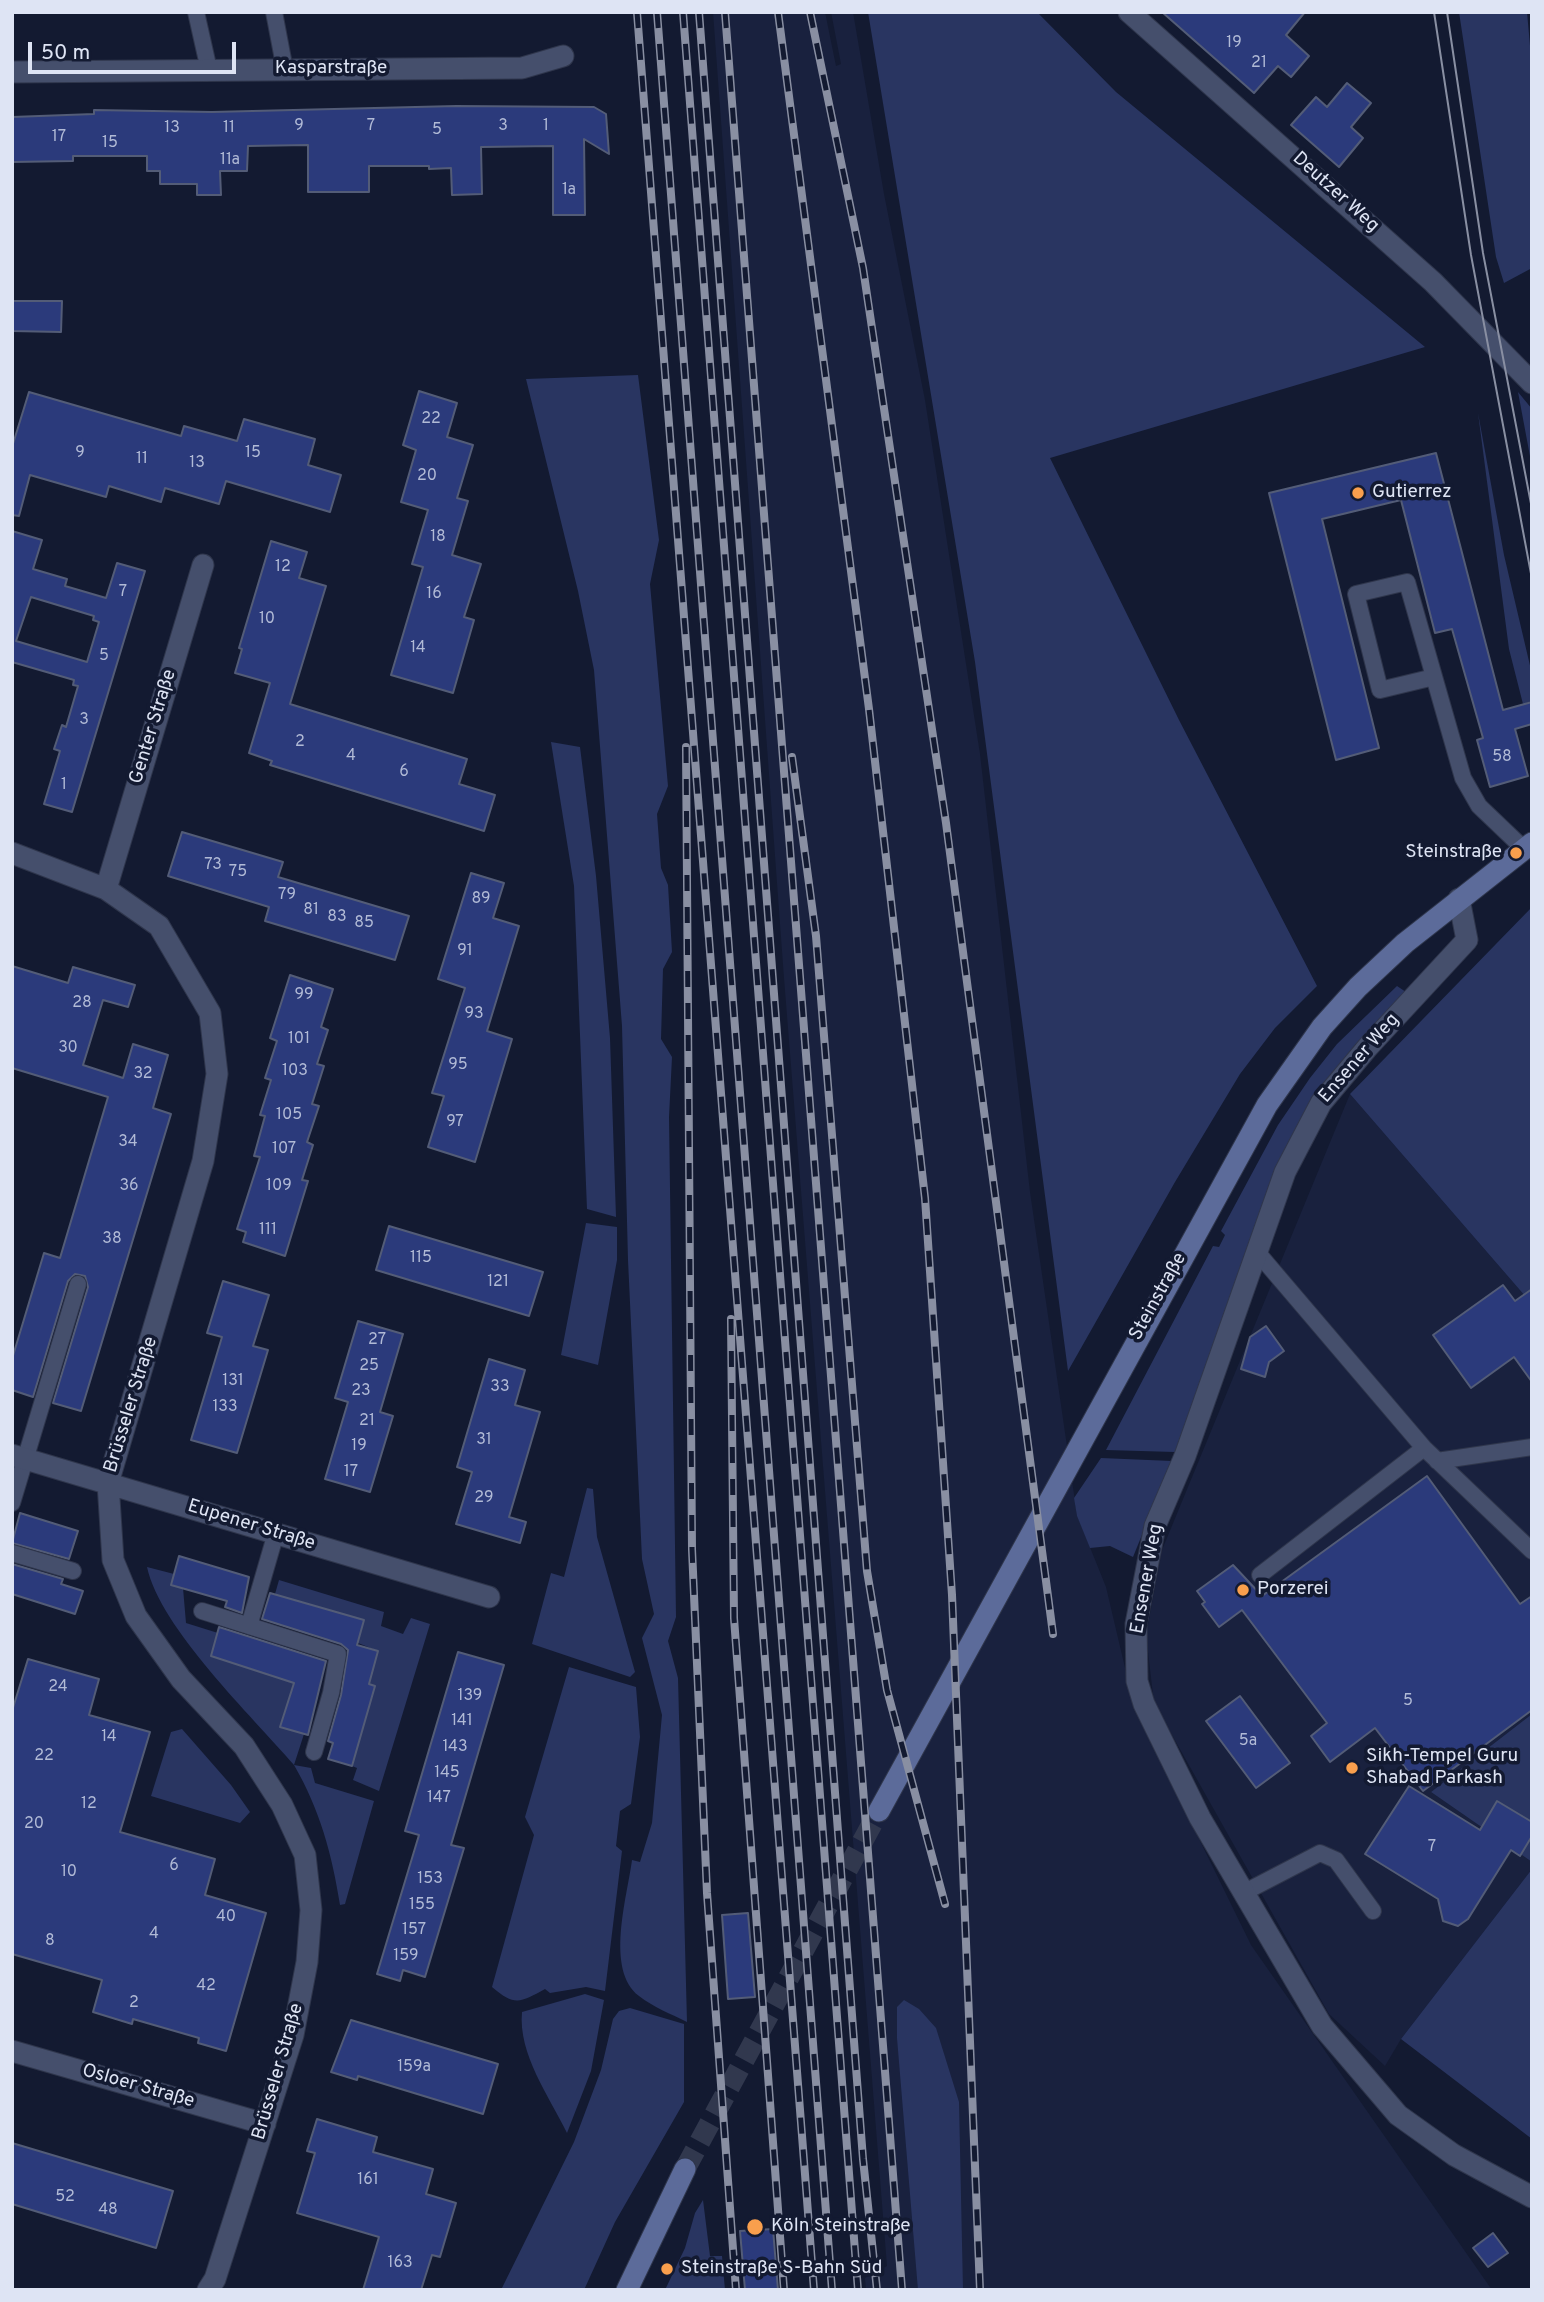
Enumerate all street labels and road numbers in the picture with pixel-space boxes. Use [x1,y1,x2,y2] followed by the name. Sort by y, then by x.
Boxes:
[275,58,387,80] street label: Kasparstraße
[1287,148,1383,238] street label: Deutzer Weg
[126,667,182,787] street label: Genter Straße
[1315,1010,1405,1108] street label: Ensener Weg
[1126,1249,1192,1345] street label: Steinstraße
[100,1334,164,1476] street label: Brüsseler Straße
[184,1496,318,1556] street label: Eupener Straße
[1127,1522,1169,1636] street label: Ensener Weg
[249,2001,309,2143] street label: Brüsseler Straße
[79,2060,197,2114] street label: Osloer Straße

